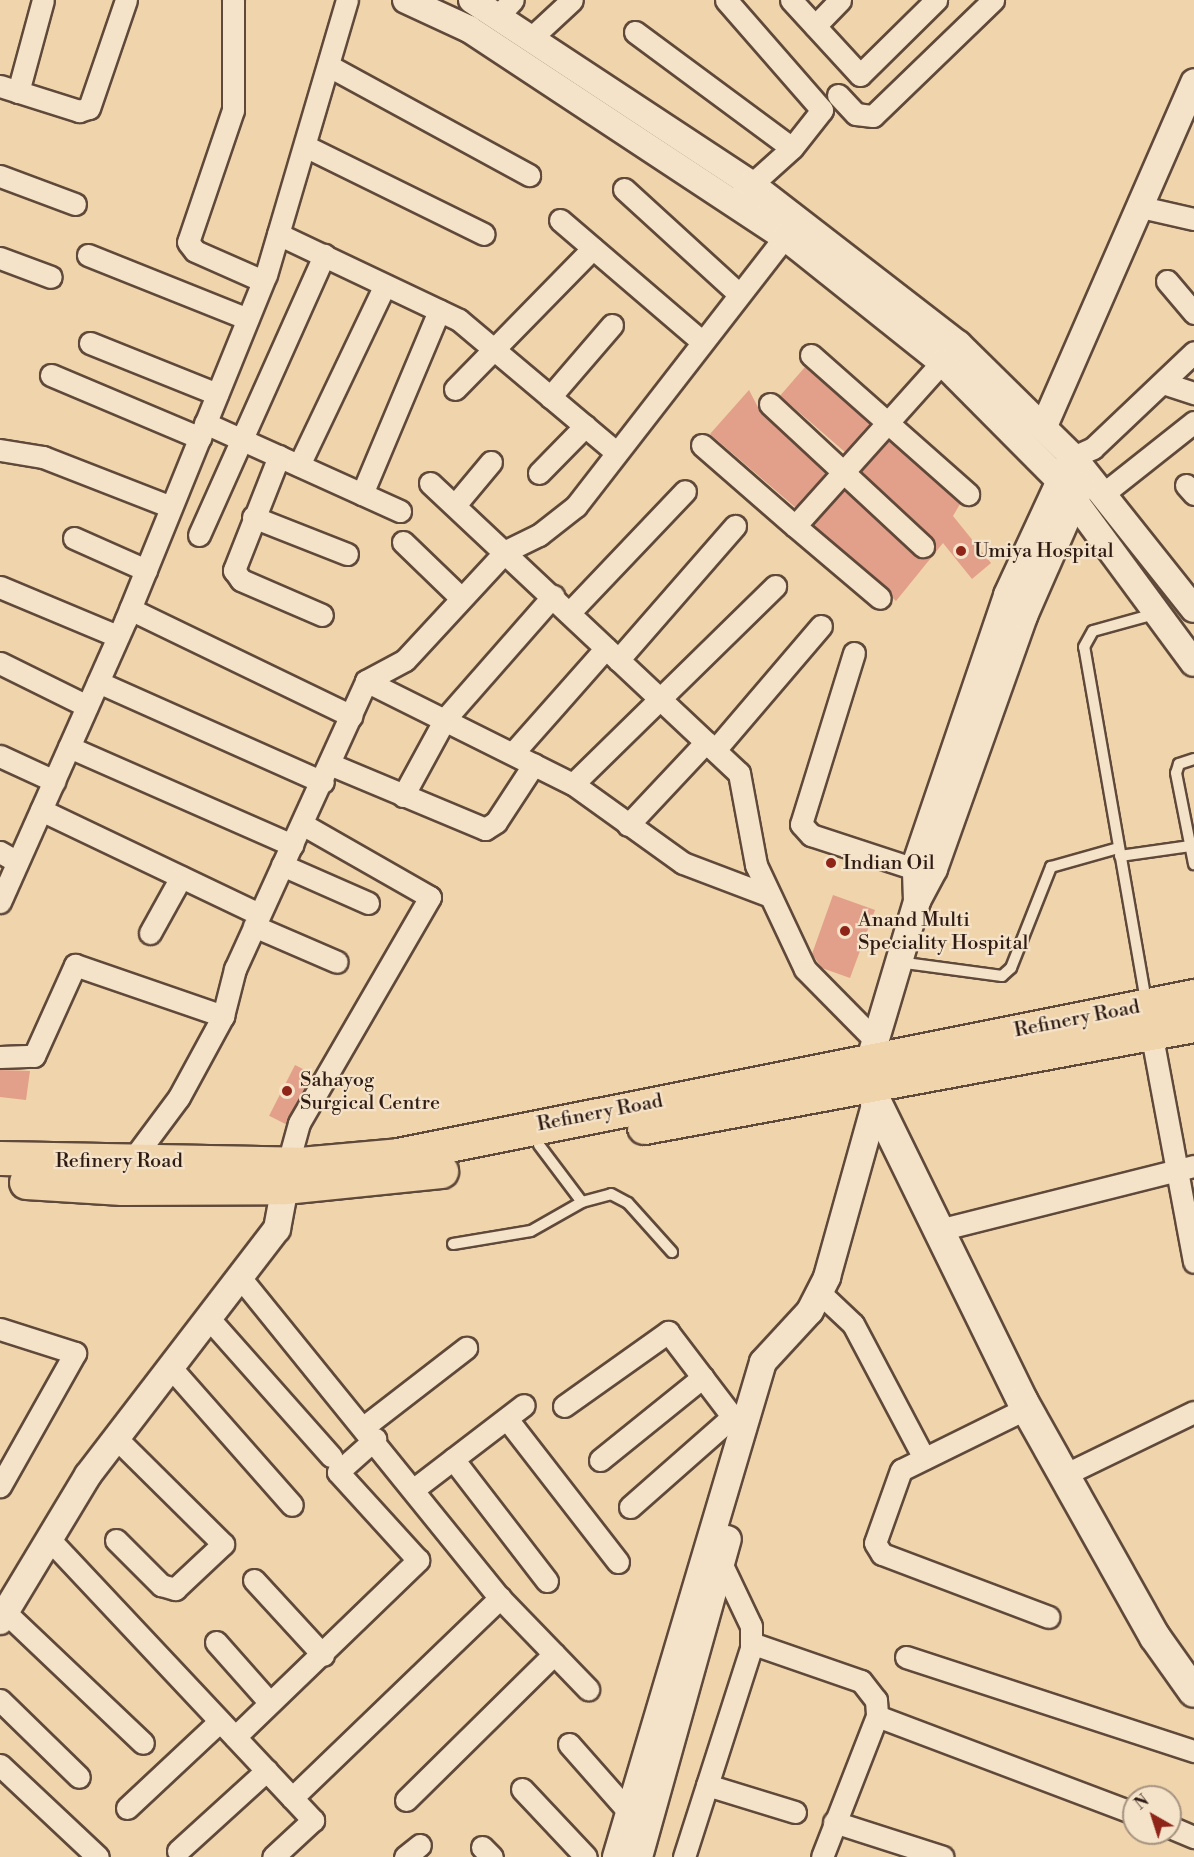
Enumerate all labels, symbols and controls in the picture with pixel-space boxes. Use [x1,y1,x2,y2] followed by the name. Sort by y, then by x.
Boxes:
[974,539,1114,563] place label: Umiya Hospital
[952,542,970,560] marker: Umiya Hospital
[843,851,935,875] place label: Indian Oil
[824,856,838,870] marker: Indian Oil
[858,908,1029,955] place label: Anand Multi Speciality Hospital
[836,922,854,940] marker: Anand Multi Speciality Hospital
[1012,995,1142,1043] street label: Refinery Road
[300,1068,440,1115] place label: Sahayog Surgical Centre
[278,1082,296,1100] marker: Sahayog Surgical Centre
[535,1089,665,1137] street label: Refinery Road
[55,1149,183,1173] street label: Refinery Road
[1122,1785,1182,1845] north arrow
[1131,1791,1153,1814] text: N

